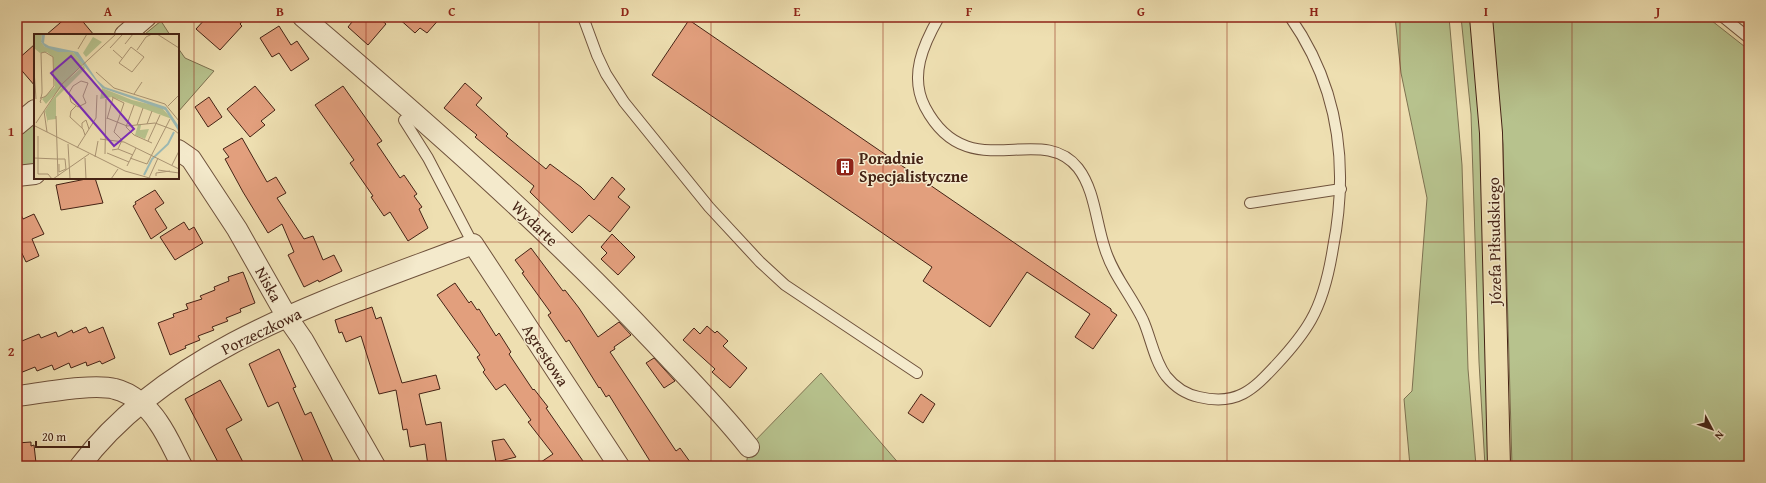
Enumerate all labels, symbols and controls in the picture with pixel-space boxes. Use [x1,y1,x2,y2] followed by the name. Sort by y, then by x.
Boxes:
[104,2,113,21] text: A
[276,2,284,21] text: B
[448,2,456,21] text: C
[621,2,629,21] text: D
[794,2,801,21] text: E
[966,2,973,21] text: F
[1137,2,1145,21] text: G
[1309,2,1319,21] text: H
[1484,2,1488,21] text: I
[1654,2,1661,21] text: J
[34,34,179,179] inset map
[8,122,14,141] text: 1
[859,146,968,188] place label: Poradnie Specjalistyczne
[834,156,856,178] building icon: Poradnie Specjalistyczne
[1481,177,1507,307] street label: Józefa Piłsudskiego
[506,194,564,252] street label: Wydarte
[250,262,289,306] street label: Niska
[217,301,305,361] street label: Porzeczkowa
[517,319,575,391] street label: Agrestowa
[8,342,15,361] text: 2
[1692,409,1732,449] north arrow
[36,423,89,449] scale bar
[42,428,66,445] text: 20 m
[1711,428,1728,444] text: N

